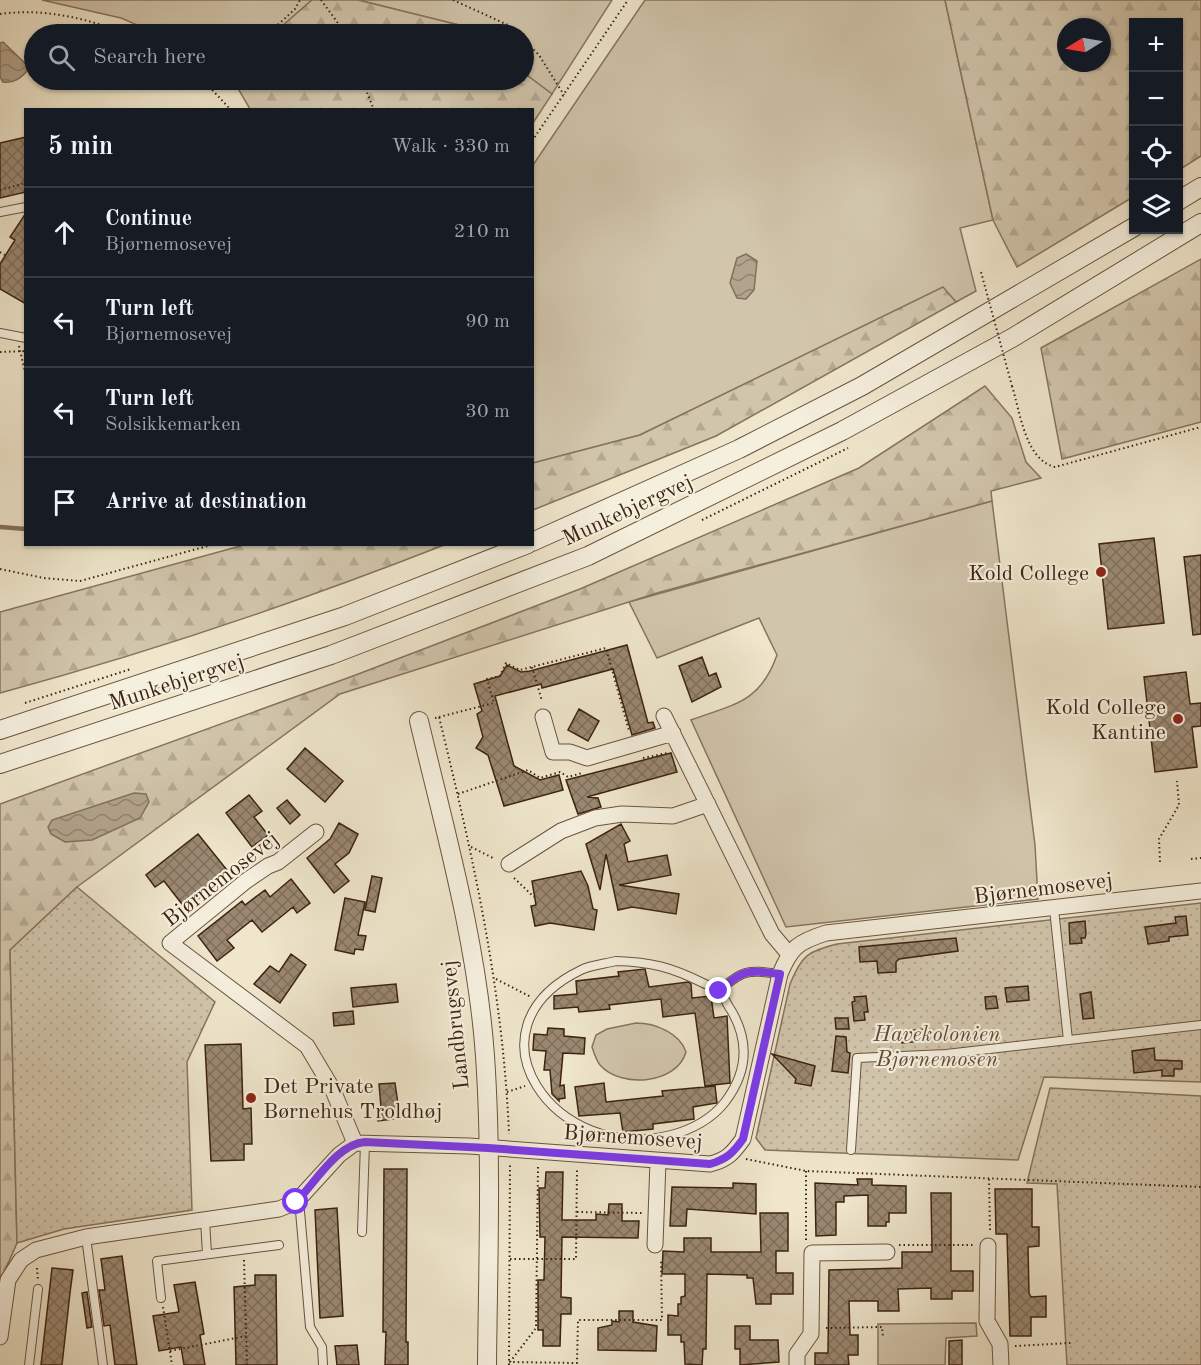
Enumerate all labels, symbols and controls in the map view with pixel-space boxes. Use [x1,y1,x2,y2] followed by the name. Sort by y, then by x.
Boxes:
[1057,18,1111,72] north arrow
[1129,18,1183,234] map controls
[1129,18,1183,72] button: +
[24,24,534,90] search box
[45,41,78,74] icon: search
[93,46,206,68] text: Search here
[1129,72,1183,126] button: −
[1129,126,1183,180] button: locate
[48,134,113,160] text: 5 min
[391,137,510,157] text: Walk · 330 m
[1129,180,1183,234] button: layers
[105,208,192,230] text: Continue
[48,216,81,249] icon: ahead
[454,222,510,242] text: 210 m
[105,235,232,255] text: Bjørnemosevej
[105,298,194,320] text: Turn left
[48,306,81,339] icon: left
[465,312,510,332] text: 90 m
[105,325,232,345] text: Bjørnemosevej
[105,388,194,410] text: Turn left
[48,396,81,429] icon: left
[465,402,510,422] text: 30 m
[105,415,241,435] text: Solsikkemarken
[559,471,696,551] street label: Munkebjergvej
[48,486,81,519] icon: arrive
[105,491,307,513] text: Arrive at destination
[968,563,1089,585] place label: Kold College
[1094,565,1108,579] marker: Kold College
[106,651,247,715] street label: Munkebjergvej
[1045,697,1166,744] place label: Kold College Kantine
[1171,712,1185,726] marker: Kold College Kantine
[159,828,283,931] street label: Bjørnemosevej
[972,870,1114,908] street label: Bjørnemosevej
[438,959,474,1091] street label: Landbrugsvej
[705,977,731,1003] route end
[872,1024,1001,1071] park label: Havekolonien Bjørnemosen
[263,1076,443,1123] place label: Det Private Børnehus Troldhøj
[244,1091,258,1105] marker: Det Private Børnehus Troldhøj
[562,1122,703,1154] street label: Bjørnemosevej
[282,1188,308,1214] route start

